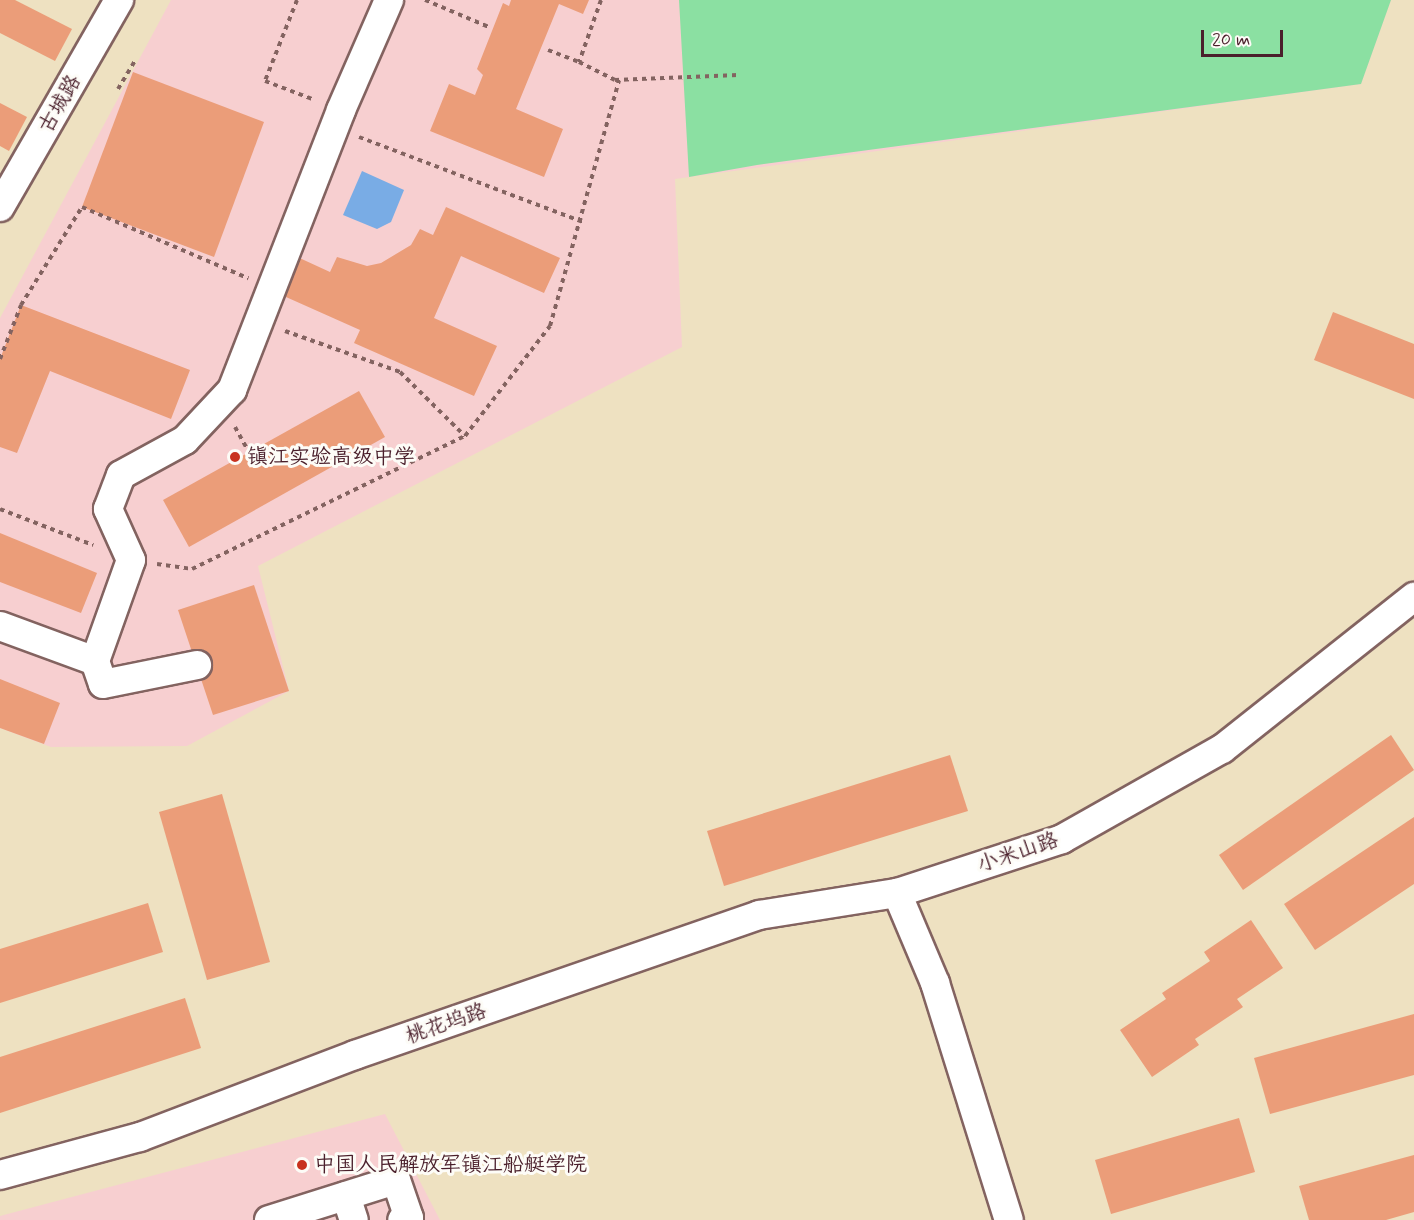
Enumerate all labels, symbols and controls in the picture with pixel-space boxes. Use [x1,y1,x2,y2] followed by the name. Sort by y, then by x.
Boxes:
[1204,18,1286,56] scale bar
[1212,28,1250,52] text: 20 m
[33,70,87,138] street label: 古城路
[247,444,415,470] place label: 镇江实验高级中学
[228,450,242,464] marker: 镇江实验高级中学
[974,827,1062,879] street label: 小米山路
[402,998,490,1050] street label: 桃花坞路
[314,1152,587,1178] place label: 中国人民解放军镇江船艇学院
[295,1158,309,1172] marker: 中国人民解放军镇江船艇学院

